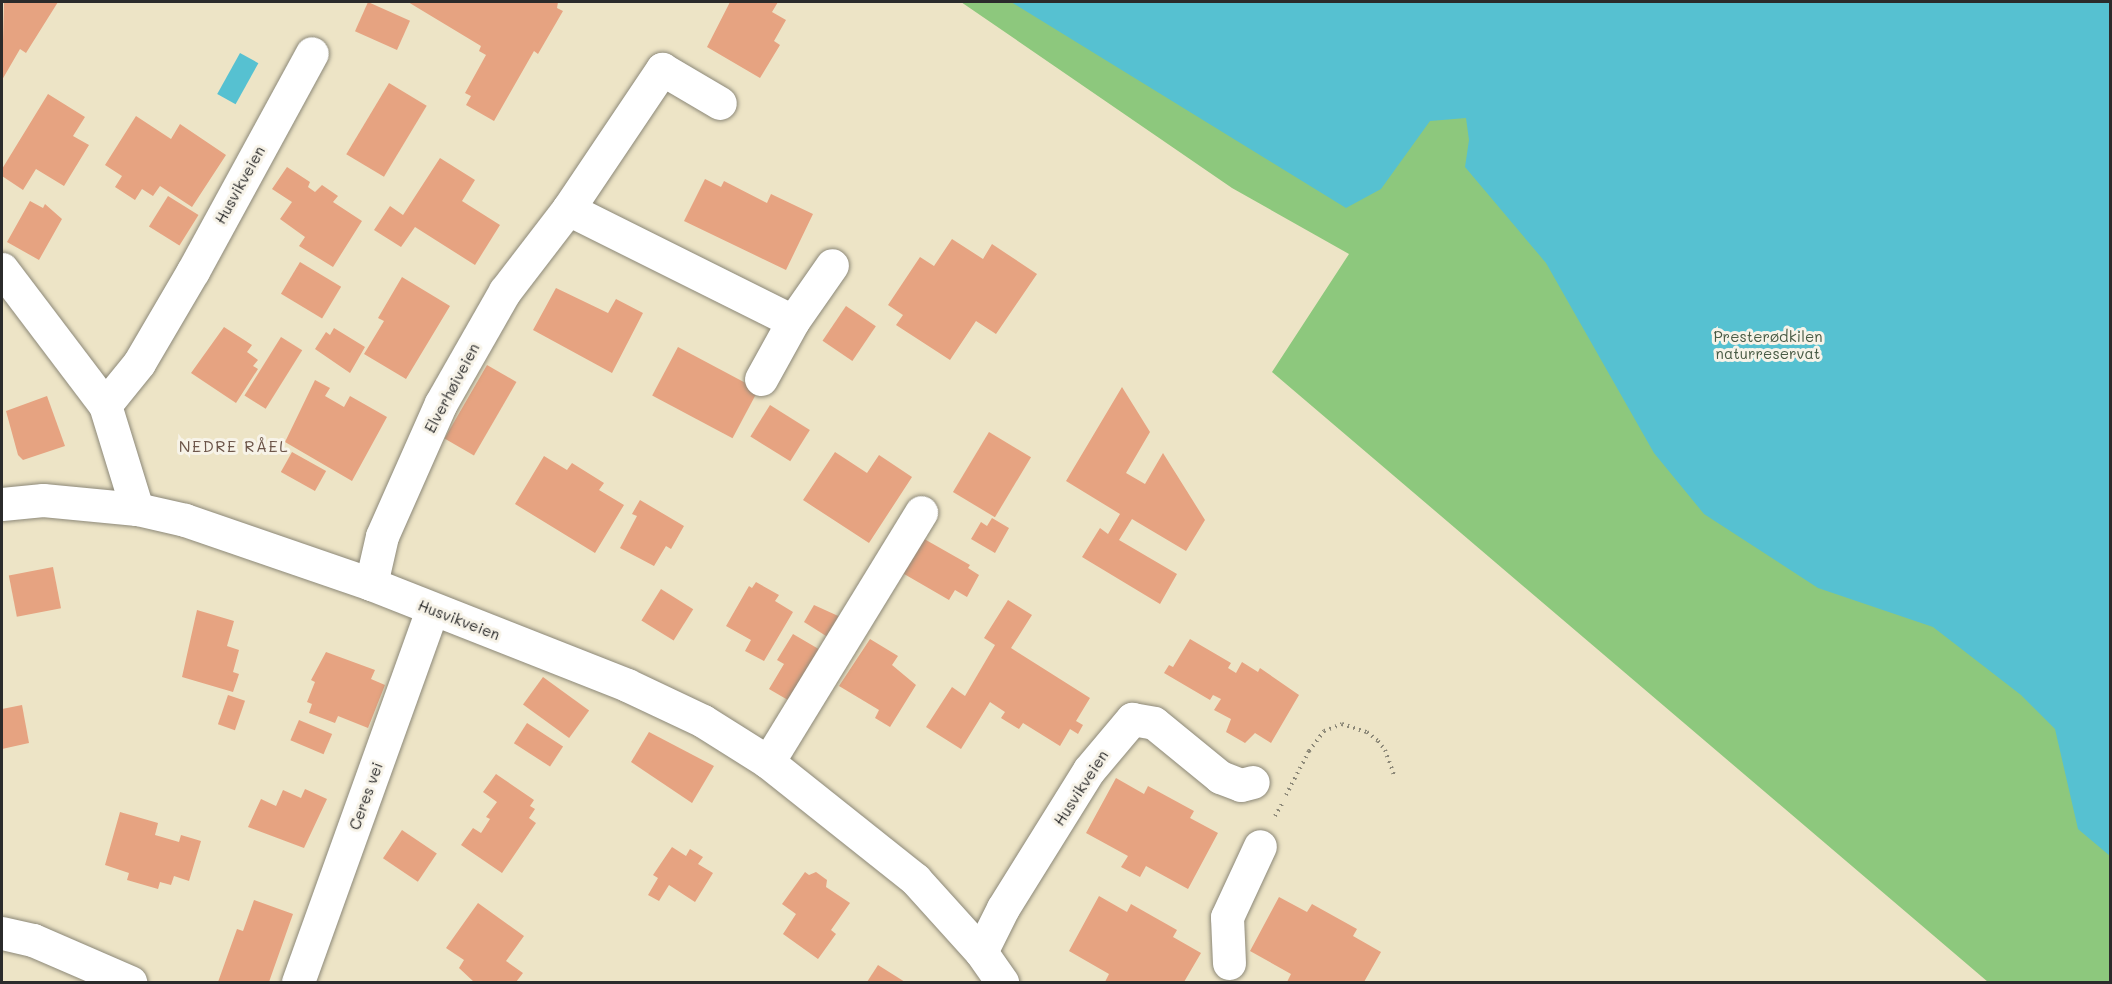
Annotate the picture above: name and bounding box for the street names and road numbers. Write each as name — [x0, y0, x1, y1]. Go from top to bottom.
street label: Husvikveien — [211, 143, 269, 227]
street label: Elverhøiveien — [421, 340, 483, 436]
street label: Husvikveien — [416, 596, 502, 644]
street label: Husvikveien — [1050, 747, 1112, 829]
street label: Ceres vei — [345, 760, 387, 832]

